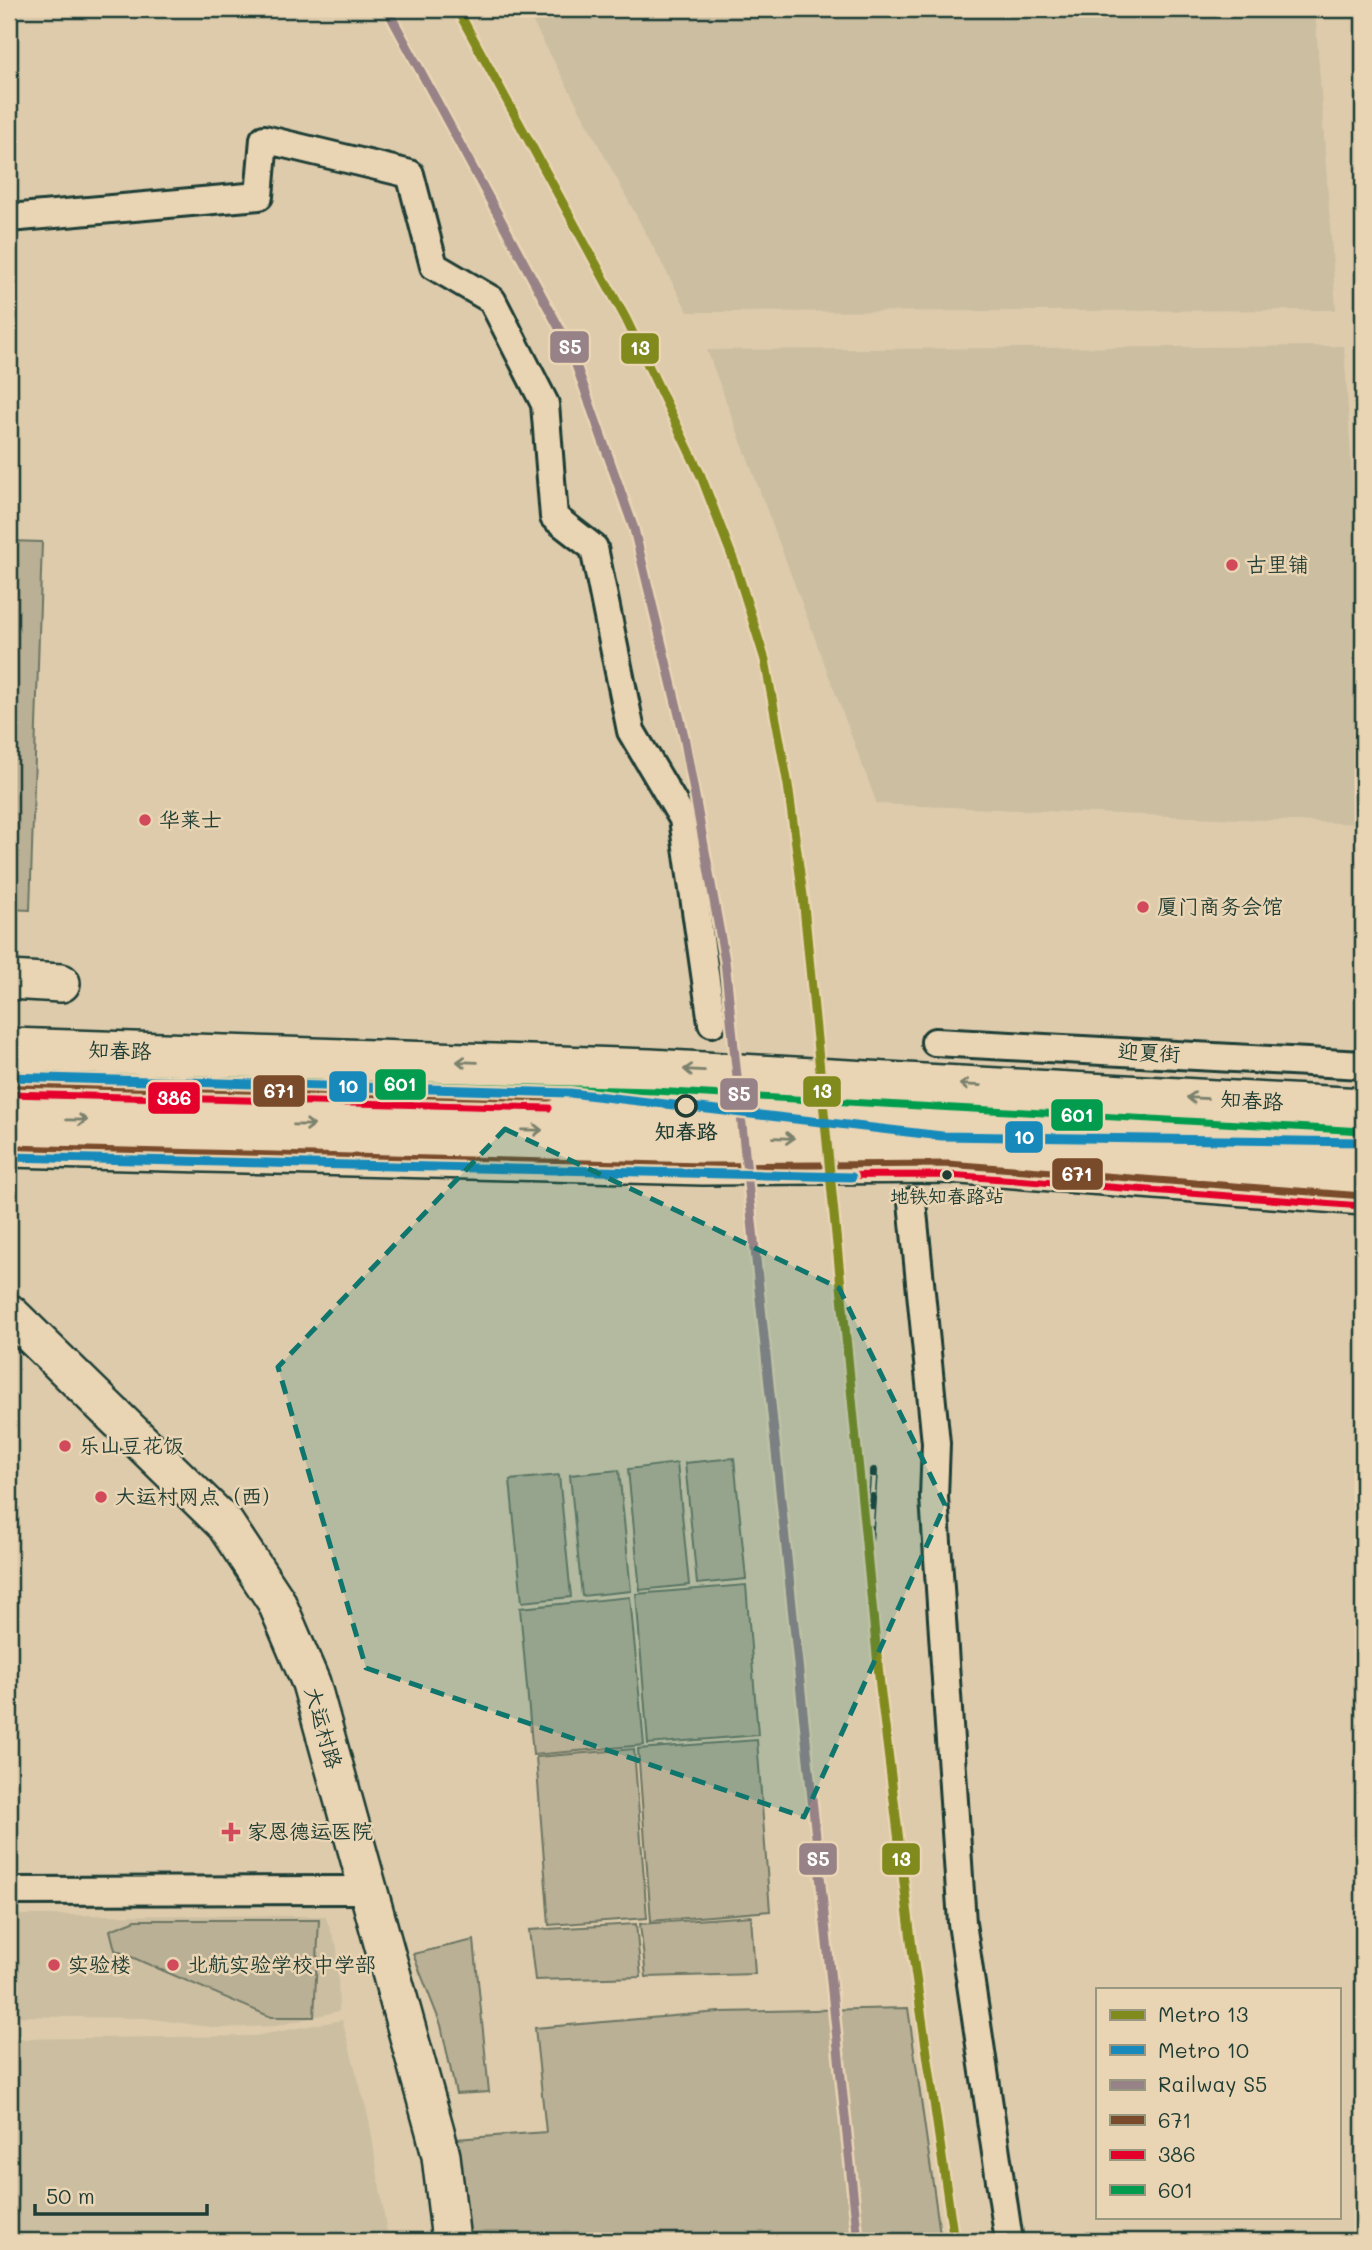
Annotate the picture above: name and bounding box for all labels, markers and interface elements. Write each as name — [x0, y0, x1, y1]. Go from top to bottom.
line badge: S5 — [549, 330, 590, 364]
line badge: 13 — [620, 332, 660, 365]
text: S5 — [559, 334, 582, 359]
text: 13 — [630, 335, 650, 360]
place label: 古里铺 — [1246, 550, 1309, 577]
marker: 古里铺 — [1224, 557, 1240, 573]
place label: 华莱士 — [159, 805, 222, 832]
marker: 华莱士 — [137, 812, 153, 828]
place label: 厦门商务会馆 — [1157, 892, 1283, 919]
marker: 厦门商务会馆 — [1135, 899, 1151, 915]
street label: 知春路 — [88, 1035, 152, 1064]
street label: 迎夏街 — [1117, 1036, 1181, 1067]
one-way arrow — [455, 1055, 478, 1068]
one-way arrow — [683, 1064, 706, 1077]
line badge: 601 — [374, 1068, 427, 1101]
line badge: 10 — [328, 1070, 368, 1103]
text: 601 — [384, 1071, 416, 1096]
text: 10 — [338, 1073, 358, 1098]
line badge: 671 — [252, 1074, 306, 1108]
line badge: 13 — [802, 1075, 842, 1108]
line badge: S5 — [719, 1077, 759, 1111]
text: 671 — [264, 1078, 294, 1103]
text: 13 — [812, 1078, 832, 1103]
one-way arrow — [959, 1079, 982, 1092]
line badge: 386 — [147, 1081, 201, 1115]
text: S5 — [728, 1081, 751, 1106]
street label: 知春路 — [1220, 1084, 1284, 1115]
text: 386 — [157, 1085, 191, 1110]
one-way arrow — [1186, 1091, 1209, 1104]
marker: 知春路 — [675, 1095, 697, 1117]
line badge: 601 — [1050, 1098, 1104, 1132]
text: 601 — [1061, 1102, 1093, 1127]
one-way arrow — [65, 1114, 88, 1127]
place label: 知春路 — [655, 1117, 718, 1144]
one-way arrow — [293, 1119, 316, 1132]
line badge: 10 — [1004, 1120, 1044, 1154]
one-way arrow — [520, 1124, 543, 1137]
text: 10 — [1014, 1124, 1034, 1149]
one-way arrow — [772, 1131, 795, 1144]
line badge: 671 — [1051, 1157, 1104, 1191]
text: 671 — [1062, 1161, 1092, 1186]
marker: 地铁知春路站 — [940, 1168, 954, 1182]
place label: 地铁知春路站 — [890, 1183, 1004, 1208]
place label: 乐山豆花饭 — [79, 1431, 184, 1458]
marker: 乐山豆花饭 — [57, 1438, 73, 1454]
place label: 大运村网点（西） — [115, 1482, 283, 1509]
marker: 大运村网点（西） — [93, 1489, 109, 1505]
street label: 大运村路 — [300, 1683, 349, 1772]
place label: 家恩德运医院 — [247, 1817, 373, 1844]
marker: 家恩德运医院 — [221, 1822, 241, 1842]
line badge: S5 — [798, 1842, 838, 1876]
line badge: 13 — [881, 1842, 921, 1876]
text: S5 — [807, 1846, 830, 1871]
text: 13 — [891, 1846, 911, 1871]
place label: 实验楼 — [68, 1950, 131, 1977]
place label: 北航实验学校中学部 — [187, 1950, 376, 1977]
marker: 实验楼 — [46, 1957, 62, 1973]
marker: 北航实验学校中学部 — [165, 1957, 181, 1973]
legend — [1096, 1988, 1340, 2218]
text: Metro 13 — [1158, 2000, 1248, 2027]
text: Metro 10 — [1158, 2036, 1249, 2063]
text: Railway S5 — [1158, 2070, 1267, 2097]
text: 671 — [1158, 2106, 1192, 2133]
text: 386 — [1158, 2140, 1196, 2167]
scale bar — [35, 2173, 206, 2217]
text: 601 — [1158, 2176, 1193, 2203]
text: 50 m — [46, 2182, 95, 2209]

